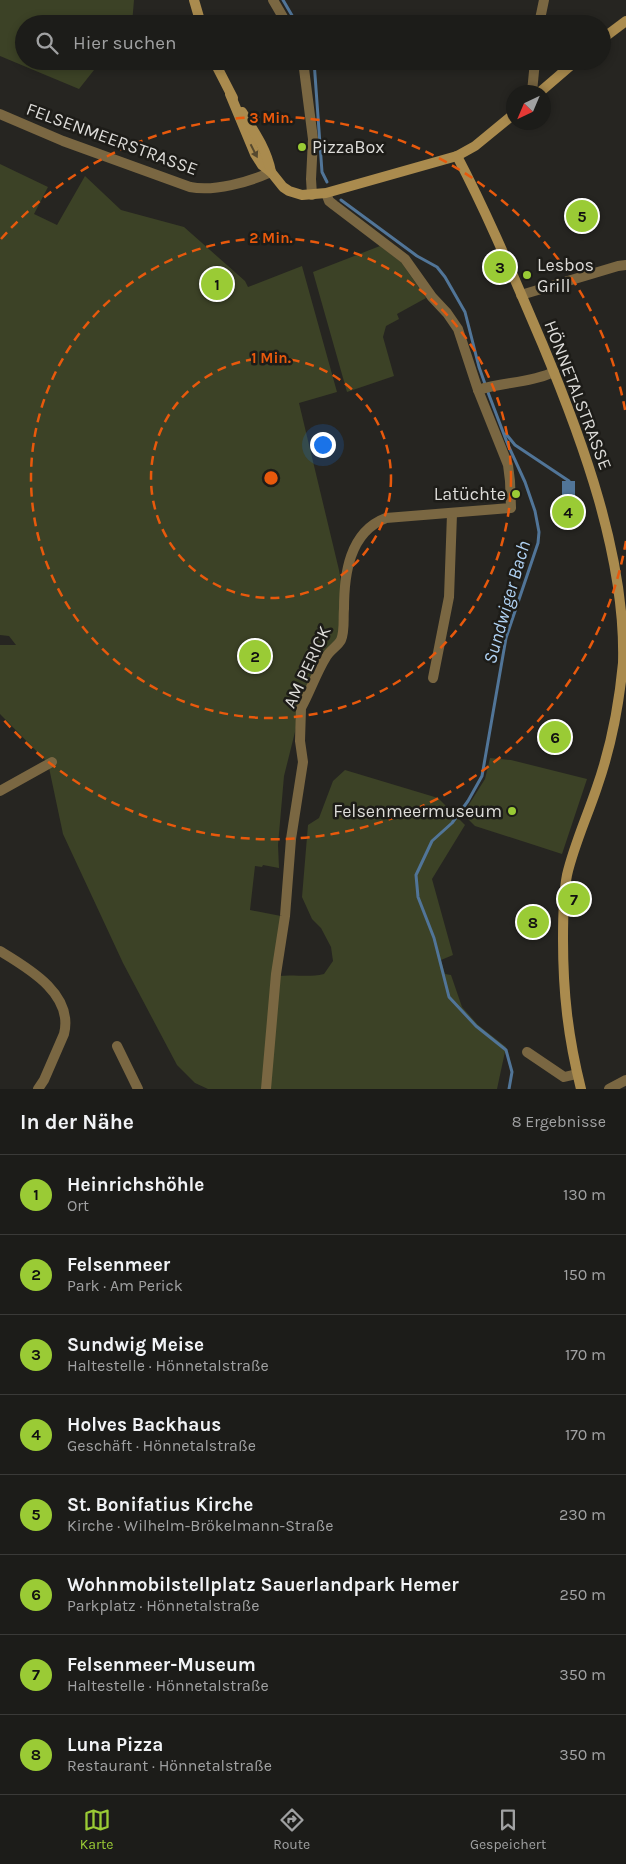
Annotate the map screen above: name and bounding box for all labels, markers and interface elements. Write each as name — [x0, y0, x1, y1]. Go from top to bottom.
search box — [15, 15, 611, 70]
icon: search — [33, 29, 61, 57]
text: Hier suchen — [73, 32, 176, 54]
north arrow — [506, 85, 551, 130]
street label: FELSENMEERSTRASSE — [23, 98, 201, 180]
text: 3 Min. — [249, 109, 293, 127]
place label: PizzaBox — [312, 136, 385, 158]
marker: PizzaBox — [296, 141, 308, 153]
one-way arrow — [250, 144, 258, 159]
pin: 5 — [566, 197, 598, 235]
text: 2 Min. — [249, 229, 293, 247]
pin: 3 — [484, 248, 516, 286]
place label: Lesbos Grill — [537, 254, 594, 297]
pin: 1 — [201, 265, 233, 303]
marker: Lesbos Grill — [521, 269, 533, 281]
street label: HÖNNETALSTRASSE — [539, 317, 617, 473]
text: 1 Min. — [251, 349, 291, 367]
your location — [310, 432, 336, 458]
centre of rings — [262, 469, 280, 487]
place label: Latüchte — [434, 483, 506, 505]
marker: Latüchte — [510, 488, 522, 500]
pin: 4 — [552, 493, 584, 531]
water label: Sundwiger Bach — [479, 538, 535, 666]
street label: AM PERICK — [278, 622, 336, 712]
pin: 2 — [239, 637, 271, 675]
pin: 6 — [539, 718, 571, 756]
place label: Felsenmeermuseum — [333, 800, 502, 822]
marker: Felsenmeermuseum — [506, 805, 518, 817]
pin: 7 — [558, 880, 590, 918]
pin: 8 — [517, 903, 549, 941]
text: In der Nähe — [20, 1110, 134, 1134]
text: 8 Ergebnisse — [512, 1112, 606, 1131]
text: Heinrichshöhle — [67, 1174, 204, 1196]
text: 1 — [33, 1185, 39, 1204]
text: 130 m — [563, 1185, 606, 1204]
text: Ort — [67, 1196, 89, 1215]
text: Felsenmeer — [67, 1254, 170, 1276]
text: 2 — [31, 1265, 41, 1284]
text: 150 m — [563, 1265, 606, 1284]
text: Park · Am Perick — [67, 1276, 183, 1295]
text: Sundwig Meise — [67, 1334, 204, 1356]
text: 3 — [31, 1345, 41, 1364]
text: 170 m — [565, 1345, 606, 1364]
text: Haltestelle · Hönnetalstraße — [67, 1356, 269, 1375]
text: Holves Backhaus — [67, 1414, 221, 1436]
text: 4 — [31, 1425, 41, 1444]
text: 170 m — [565, 1425, 606, 1444]
text: Geschäft · Hönnetalstraße — [67, 1436, 256, 1455]
text: St. Bonifatius Kirche — [67, 1494, 253, 1516]
text: 5 — [31, 1505, 41, 1524]
text: 230 m — [559, 1505, 606, 1524]
text: Kirche · Wilhelm-Brökelmann-Straße — [67, 1516, 333, 1535]
text: Wohnmobilstellplatz Sauerlandpark Hemer — [67, 1574, 459, 1596]
text: 6 — [31, 1585, 41, 1604]
text: 250 m — [559, 1585, 606, 1604]
text: Parkplatz · Hönnetalstraße — [67, 1596, 260, 1615]
text: Felsenmeer-Museum — [67, 1654, 256, 1676]
text: 7 — [32, 1665, 40, 1684]
text: 350 m — [559, 1665, 606, 1684]
text: Haltestelle · Hönnetalstraße — [67, 1676, 269, 1695]
text: Luna Pizza — [67, 1734, 163, 1756]
text: 8 — [31, 1745, 41, 1764]
text: 350 m — [559, 1745, 606, 1764]
text: Restaurant · Hönnetalstraße — [67, 1756, 272, 1775]
tab: Karte — [80, 1806, 114, 1853]
tab: Route — [273, 1806, 310, 1853]
tab: Gespeichert — [470, 1806, 546, 1853]

